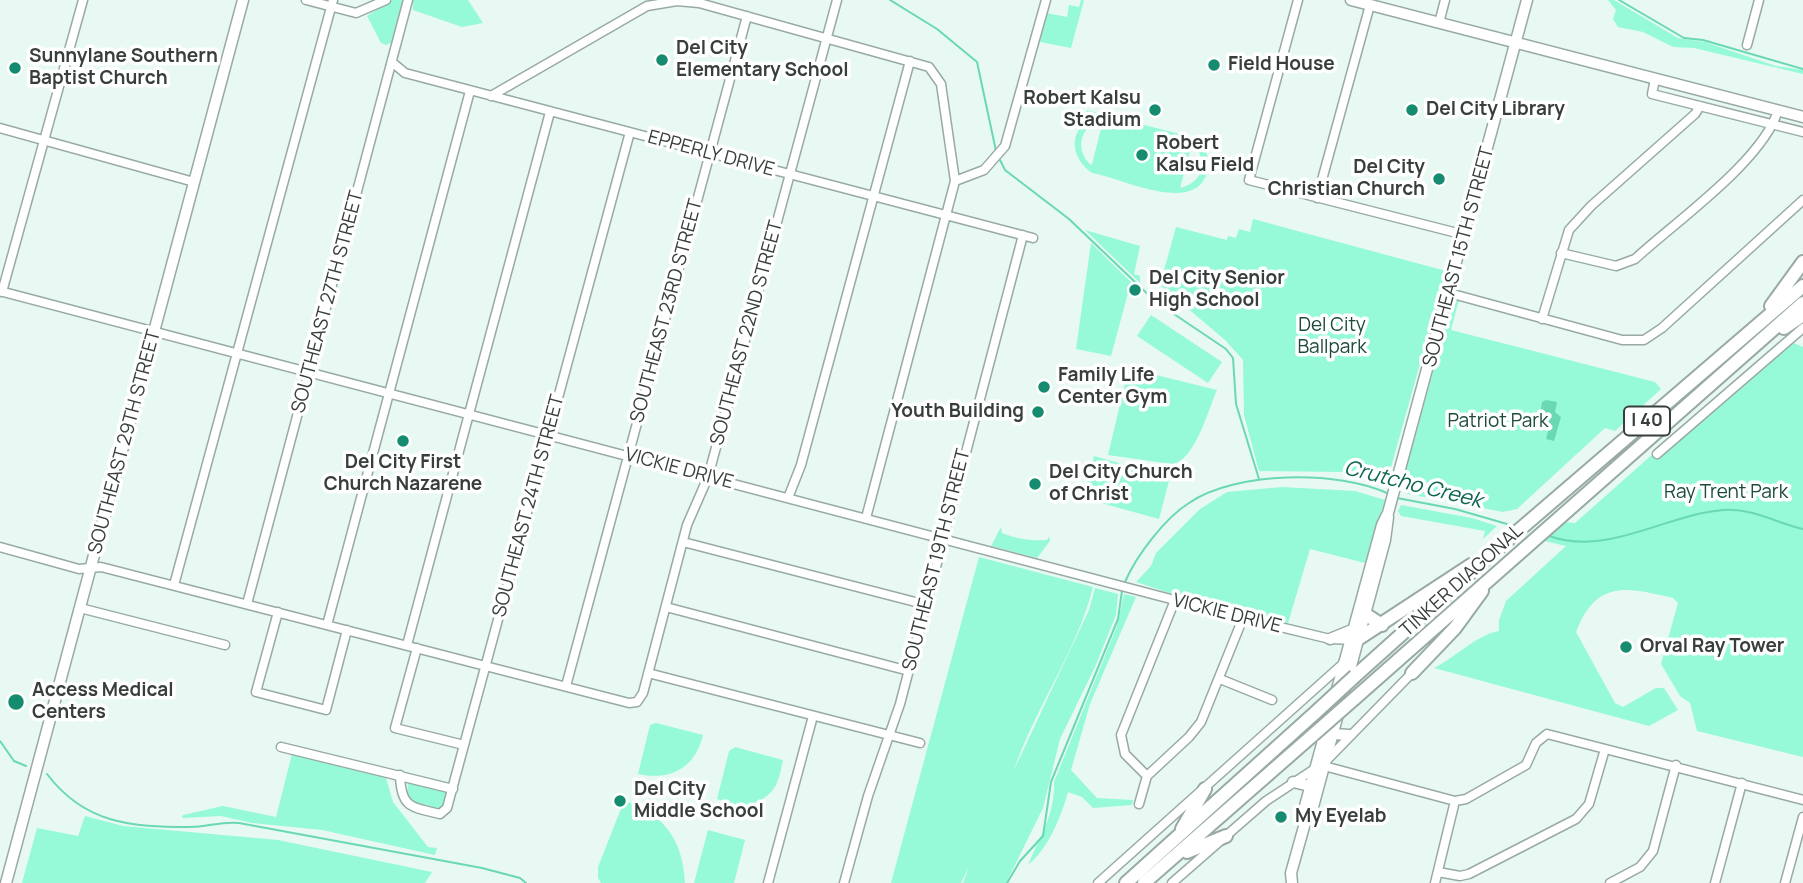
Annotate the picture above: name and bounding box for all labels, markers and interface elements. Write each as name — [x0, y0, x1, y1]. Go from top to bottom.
place label: Del City Elementary School — [676, 38, 849, 82]
place label: Sunnylane Southern Baptist Church — [29, 46, 218, 90]
marker: Del City Elementary School — [654, 52, 670, 68]
place label: Field House — [1228, 54, 1335, 76]
marker: Field House — [1206, 57, 1222, 73]
marker: Sunnylane Southern Baptist Church — [7, 60, 23, 76]
place label: Robert Kalsu Stadium — [1023, 88, 1141, 132]
place label: Del City Library — [1426, 99, 1565, 121]
marker: Robert Kalsu Stadium — [1147, 102, 1163, 118]
marker: Del City Library — [1404, 102, 1420, 118]
street label: EPPERLY DRIVE — [645, 126, 777, 182]
place label: Robert Kalsu Field — [1156, 133, 1254, 177]
street label: SOUTHEAST 15TH STREET — [1419, 144, 1499, 370]
marker: Robert Kalsu Field — [1134, 147, 1150, 163]
place label: Del City Christian Church — [1268, 157, 1425, 201]
marker: Del City Christian Church — [1431, 171, 1447, 187]
street label: SOUTHEAST 27TH STREET — [287, 188, 369, 416]
street label: SOUTHEAST 23RD STREET — [626, 197, 708, 425]
street label: SOUTHEAST 22ND STREET — [706, 218, 788, 448]
place label: Del City Senior High School — [1149, 268, 1285, 312]
marker: Del City Senior High School — [1127, 282, 1143, 298]
park label: Del City Ballpark — [1297, 315, 1367, 359]
street label: SOUTHEAST 29TH STREET — [84, 327, 166, 557]
place label: Family Life Center Gym — [1058, 365, 1167, 409]
marker: Family Life Center Gym — [1036, 379, 1052, 395]
street label: SOUTHEAST 24TH STREET — [488, 392, 570, 620]
place label: Youth Building — [891, 401, 1024, 423]
marker: Youth Building — [1030, 404, 1046, 420]
road number: I 40 — [1624, 407, 1670, 436]
park label: Patriot Park — [1448, 411, 1548, 433]
marker: Del City First Church Nazarene — [395, 433, 411, 449]
street label: VICKIE DRIVE — [622, 444, 736, 494]
street label: SOUTHEAST 19TH STREET — [898, 447, 976, 673]
place label: Del City First Church Nazarene — [324, 452, 482, 496]
water label: Crutcho Creek — [1341, 456, 1485, 514]
place label: Del City Church of Christ — [1049, 462, 1193, 506]
marker: Del City Church of Christ — [1027, 476, 1043, 492]
park label: Ray Trent Park — [1664, 482, 1788, 504]
street label: TINKER DIAGONAL — [1396, 520, 1528, 642]
street label: VICKIE DRIVE — [1170, 589, 1284, 639]
place label: Orval Ray Tower — [1640, 636, 1784, 658]
marker: Orval Ray Tower — [1618, 639, 1634, 655]
place label: Access Medical Centers — [32, 680, 174, 724]
marker: Access Medical Centers — [6, 692, 26, 712]
place label: Del City Middle School — [634, 779, 764, 823]
marker: Del City Middle School — [612, 793, 628, 809]
place label: My Eyelab — [1295, 806, 1386, 828]
marker: My Eyelab — [1273, 809, 1289, 825]

